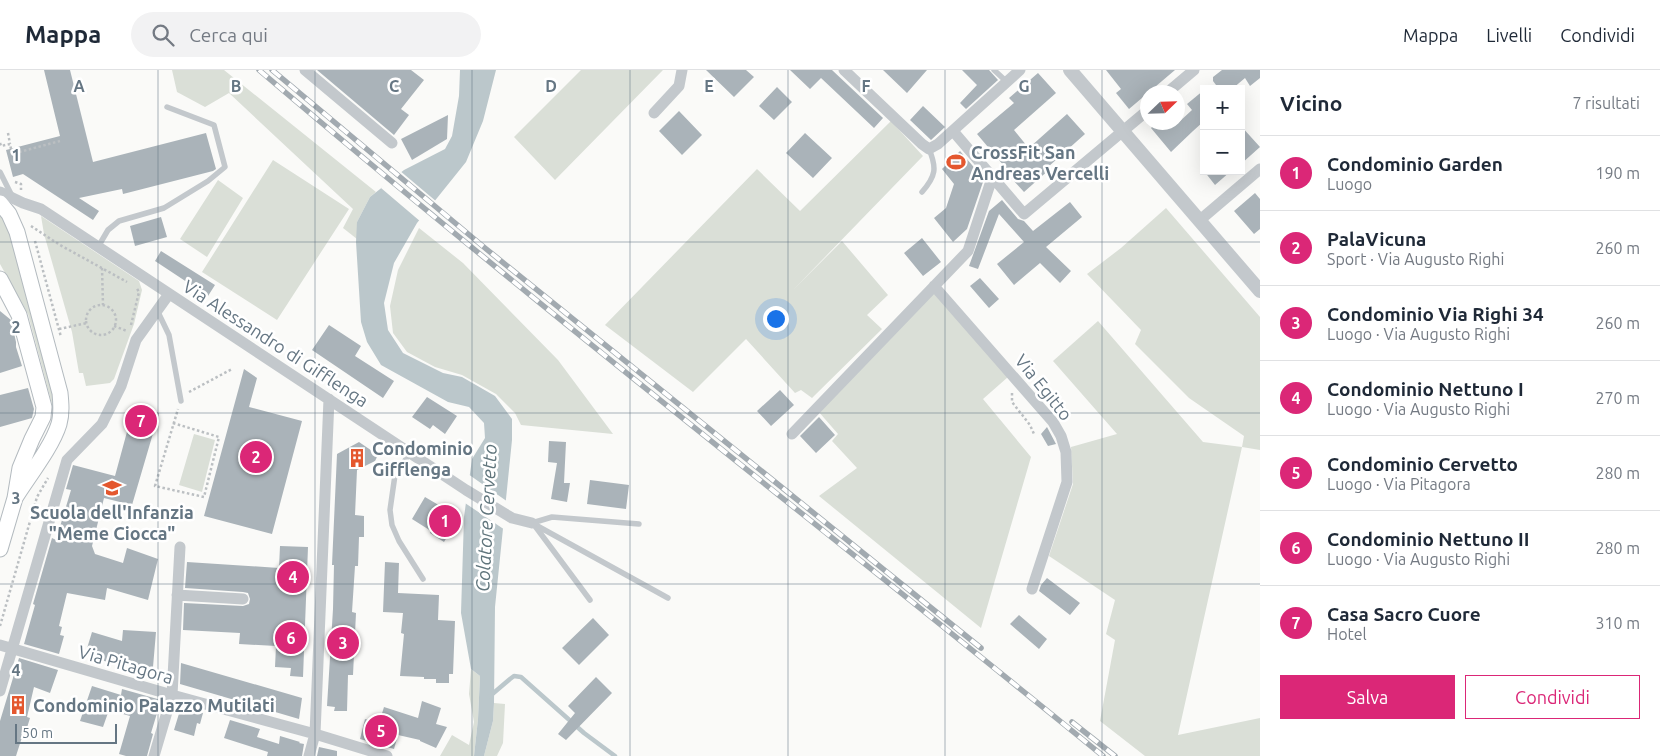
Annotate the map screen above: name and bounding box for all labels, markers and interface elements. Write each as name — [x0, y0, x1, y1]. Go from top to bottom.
search box — [131, 12, 481, 57]
text: Mappa — [25, 21, 101, 48]
icon: search — [149, 21, 177, 49]
text: Cerca qui — [189, 24, 268, 46]
text: Mappa — [1403, 25, 1458, 45]
text: Livelli — [1486, 25, 1532, 45]
text: Condividi — [1560, 25, 1635, 45]
text: A — [73, 77, 85, 95]
text: B — [231, 77, 241, 95]
text: C — [389, 77, 399, 95]
text: D — [545, 77, 557, 95]
text: E — [704, 77, 714, 95]
text: F — [862, 77, 871, 95]
text: G — [1018, 77, 1030, 95]
north arrow — [1140, 85, 1185, 130]
map controls — [1200, 85, 1245, 175]
button: + — [1200, 85, 1245, 130]
text: Vicino — [1280, 91, 1342, 115]
text: 7 risultati — [1572, 94, 1640, 112]
button: − — [1200, 130, 1245, 175]
place label: CrossFit San Andreas Vercelli — [971, 142, 1109, 183]
text: 1 — [11, 146, 21, 164]
sports icon: CrossFit San Andreas Vercelli — [945, 151, 967, 173]
text: Condominio Garden — [1327, 153, 1503, 175]
text: 1 — [1291, 164, 1301, 182]
text: 190 m — [1595, 164, 1640, 182]
text: Luogo — [1327, 175, 1372, 193]
text: PalaVicuna — [1327, 228, 1426, 250]
text: 2 — [1291, 239, 1301, 257]
text: 260 m — [1595, 239, 1640, 257]
text: Sport · Via Augusto Righi — [1327, 250, 1504, 268]
street label: Via Alessandro di Gifflenga — [180, 276, 372, 410]
text: Condominio Via Righi 34 — [1327, 303, 1544, 325]
your location — [763, 306, 789, 332]
text: 3 — [1291, 314, 1301, 332]
text: 260 m — [1595, 314, 1640, 332]
text: 2 — [11, 318, 21, 336]
text: Luogo · Via Augusto Righi — [1327, 325, 1510, 343]
street label: Via Egitto — [1011, 350, 1077, 424]
text: Condominio Nettuno I — [1327, 378, 1524, 400]
text: 4 — [1291, 389, 1301, 407]
text: 270 m — [1595, 389, 1640, 407]
text: Luogo · Via Augusto Righi — [1327, 400, 1510, 418]
pin: 7 — [125, 402, 157, 440]
pin: 2 — [240, 438, 272, 476]
place label: Condominio Gifflenga — [372, 438, 473, 479]
water label: Colatore Cervetto — [471, 444, 501, 592]
building icon: Condominio Gifflenga — [346, 447, 368, 469]
text: Condominio Cervetto — [1327, 453, 1518, 475]
text: 5 — [1291, 464, 1301, 482]
text: 280 m — [1595, 464, 1640, 482]
text: Luogo · Via Pitagora — [1327, 475, 1471, 493]
school or university icon: Scuola dell'Infanzia "Meme Ciocca" — [101, 477, 123, 499]
text: 3 — [11, 489, 21, 507]
place label: Scuola dell'Infanzia "Meme Ciocca" — [30, 502, 194, 543]
pin: 1 — [429, 502, 461, 540]
text: Condominio Nettuno II — [1327, 528, 1529, 550]
text: 6 — [1291, 539, 1301, 557]
text: 280 m — [1595, 539, 1640, 557]
text: Luogo · Via Augusto Righi — [1327, 550, 1510, 568]
pin: 4 — [277, 558, 309, 596]
text: Casa Sacro Cuore — [1327, 603, 1481, 625]
text: 7 — [1291, 614, 1301, 632]
text: 310 m — [1595, 614, 1640, 632]
pin: 6 — [275, 619, 307, 657]
pin: 3 — [327, 624, 359, 662]
text: Hotel — [1327, 625, 1367, 643]
street label: Via Pitagora — [76, 641, 176, 687]
text: 4 — [11, 661, 21, 679]
button: Salva — [1280, 675, 1455, 719]
button: Condividi — [1465, 675, 1640, 719]
building icon: Condominio Palazzo Mutilati — [7, 694, 29, 716]
place label: Condominio Palazzo Mutilati — [33, 695, 275, 715]
pin: 5 — [365, 712, 397, 750]
scale bar — [15, 721, 118, 744]
text: 50 m — [22, 725, 53, 741]

